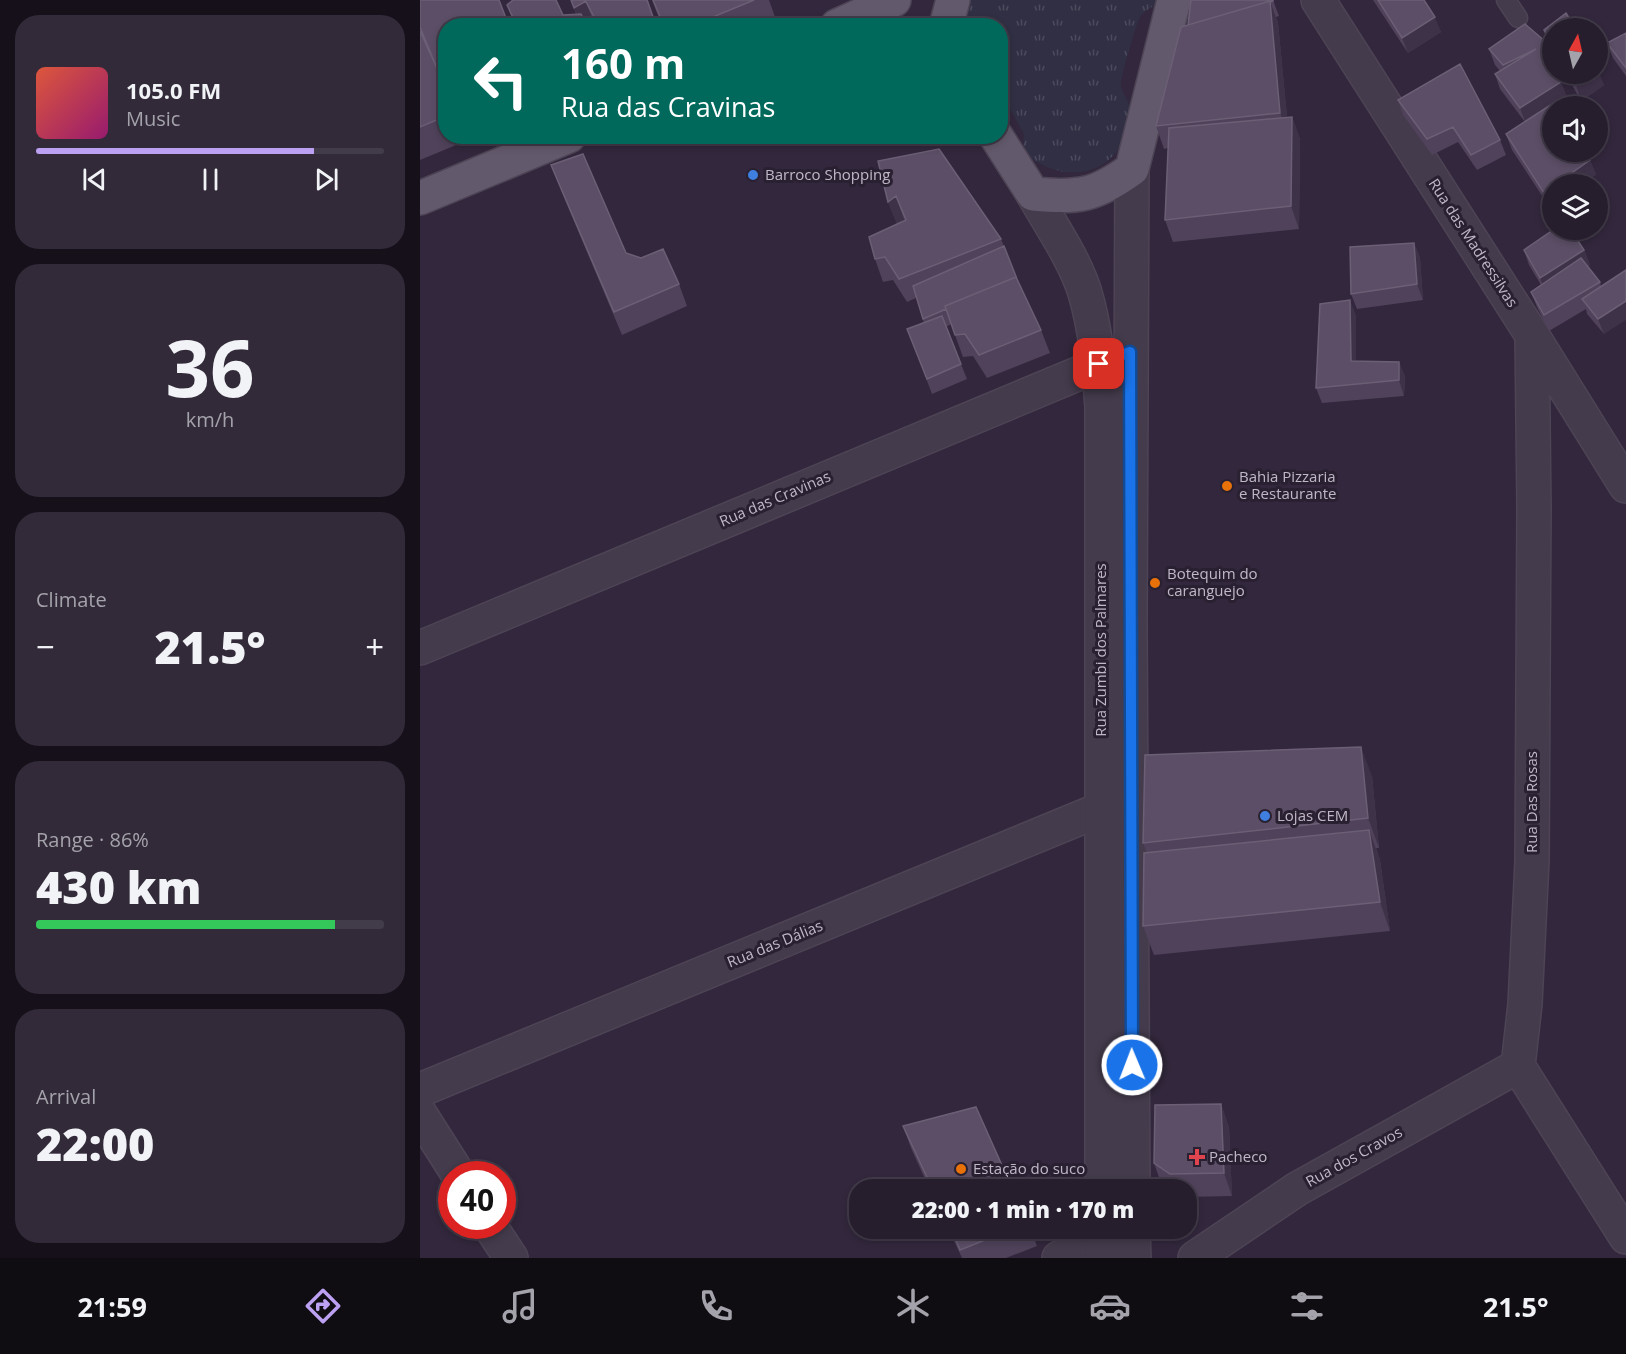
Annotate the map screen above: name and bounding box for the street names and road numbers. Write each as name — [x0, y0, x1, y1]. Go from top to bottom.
street label: Rua das Madressilvas — [1425, 174, 1523, 311]
street label: Rua das Cravinas — [716, 466, 833, 531]
street label: Rua Zumbi dos Palmares — [1090, 563, 1110, 737]
street label: Rua Das Rosas — [1521, 751, 1541, 853]
street label: Rua das Dálias — [724, 915, 825, 971]
street label: Rua dos Cravos — [1302, 1121, 1405, 1191]

